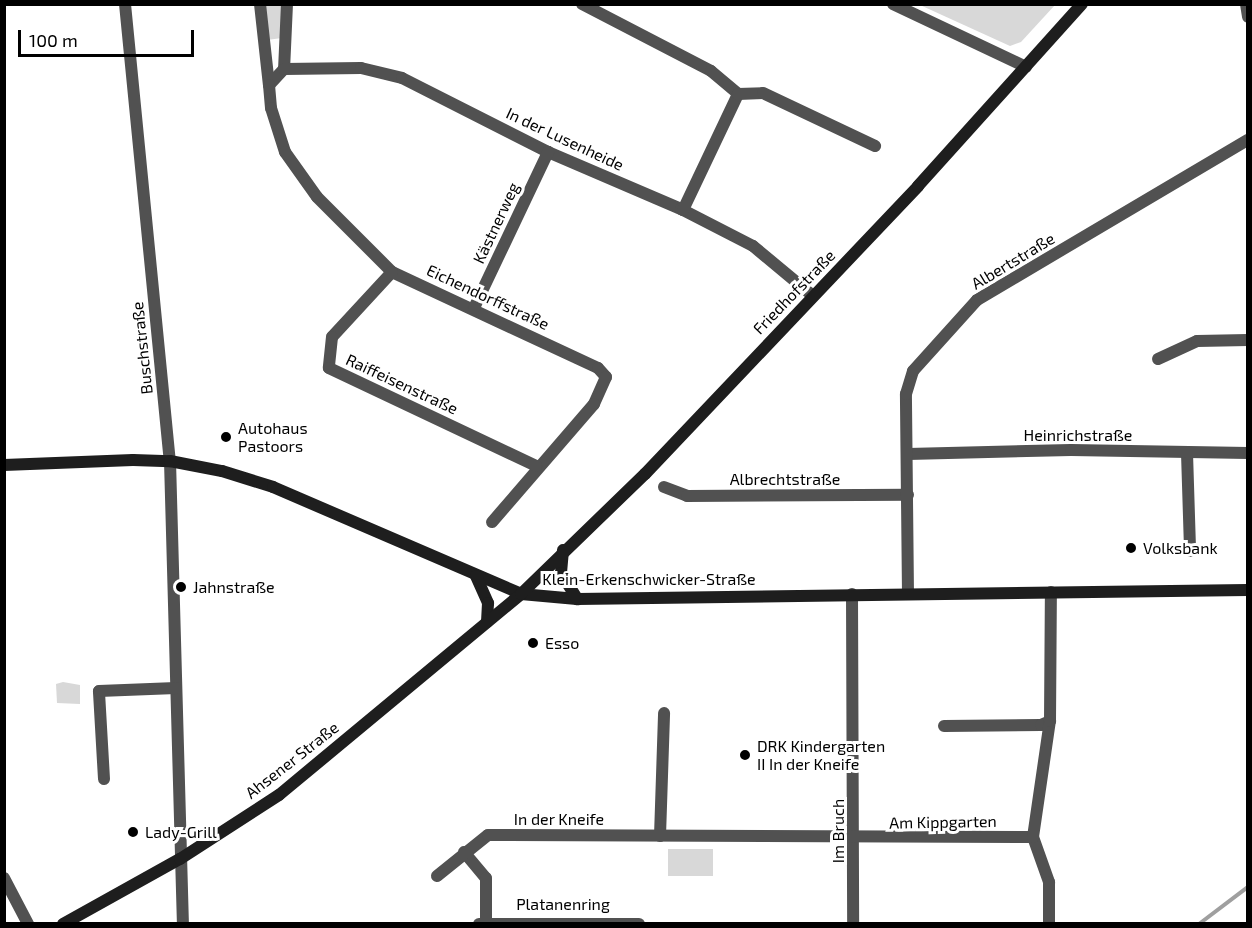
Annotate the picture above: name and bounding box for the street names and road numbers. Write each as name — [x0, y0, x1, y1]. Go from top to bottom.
street label: In der Lusenheide — [503, 103, 627, 175]
street label: Kästnerweg — [469, 179, 523, 267]
street label: Albertstraße — [968, 229, 1058, 293]
street label: Friedhofstraße — [749, 246, 839, 338]
street label: Eichendorffstraße — [424, 260, 552, 334]
street label: Buschstraße — [128, 301, 156, 395]
street label: Raiffeisenstraße — [343, 350, 461, 418]
street label: Heinrichstraße — [1024, 425, 1132, 445]
street label: Albrechtstraße — [730, 469, 840, 489]
street label: Klein-Erkenschwicker-Straße — [542, 569, 756, 589]
street label: Ahsener Straße — [241, 718, 343, 802]
street label: Im Bruch — [828, 799, 848, 863]
street label: In der Kneife — [514, 809, 604, 829]
street label: Am Kippgarten — [889, 811, 997, 833]
street label: Platanenring — [516, 894, 610, 914]

